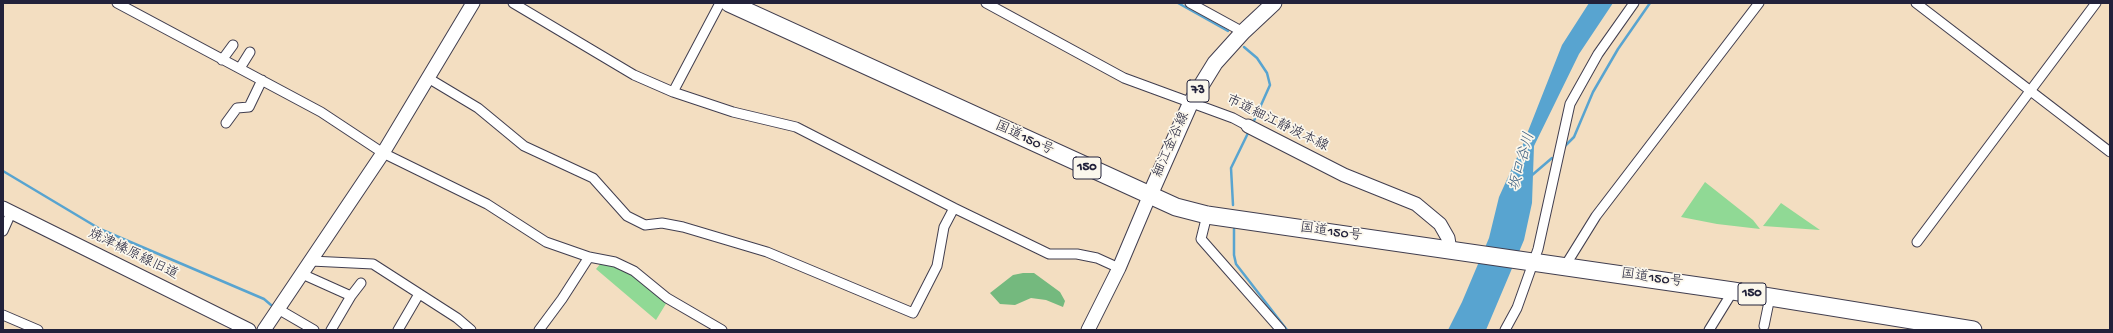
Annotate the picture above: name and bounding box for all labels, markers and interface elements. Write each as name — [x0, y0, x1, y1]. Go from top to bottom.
road number: 73 — [1187, 80, 1209, 102]
street label: 市道細江静波本線 — [1223, 92, 1331, 156]
street label: 細江金谷線 — [1150, 110, 1194, 180]
street label: 国道150号 — [992, 118, 1056, 160]
water label: 坂口谷川 — [1506, 131, 1540, 193]
road number: 150 — [1073, 157, 1101, 179]
street label: 国道150号 — [1299, 220, 1363, 246]
street label: 焼津榛原線旧道 — [85, 226, 181, 284]
street label: 国道150号 — [1620, 266, 1684, 292]
road number: 150 — [1738, 283, 1766, 305]

